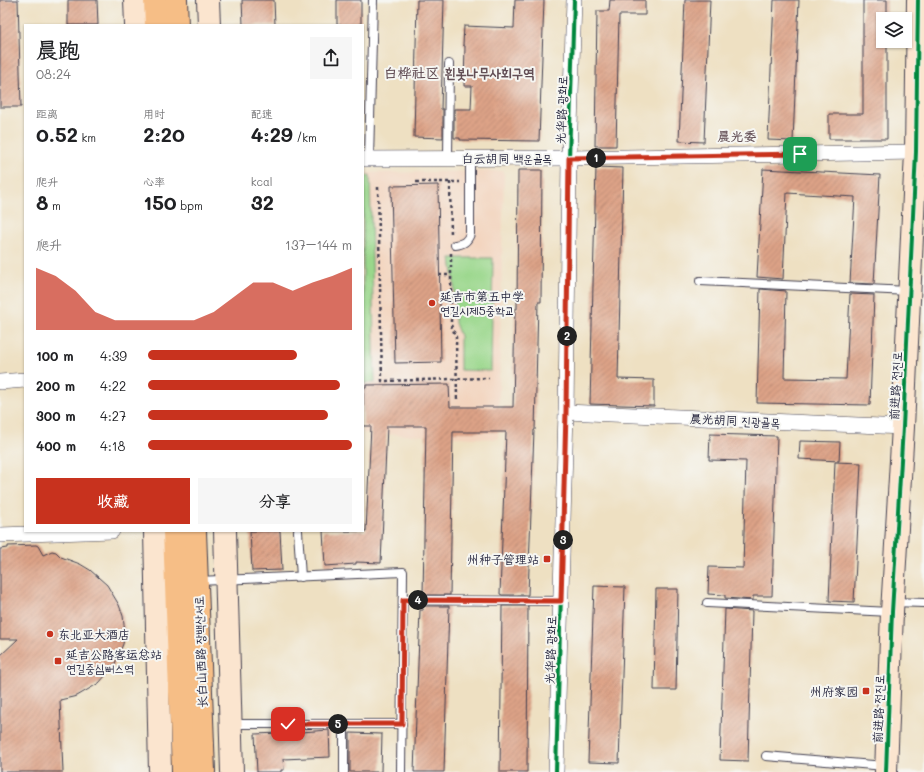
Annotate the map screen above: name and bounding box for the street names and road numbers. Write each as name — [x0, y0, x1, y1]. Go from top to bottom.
street label: 光华路 광화로 — [552, 75, 570, 145]
street label: 白云胡同 백운골목 — [462, 150, 552, 166]
street label: 前进路 전진로 — [885, 351, 905, 421]
street label: 晨光胡同 진광골목 — [689, 410, 781, 430]
street label: 长白山西路 장백산서로 — [190, 596, 210, 708]
street label: 光华路 광화로 — [541, 615, 559, 685]
street label: 前进路 전진로 — [869, 674, 887, 744]

